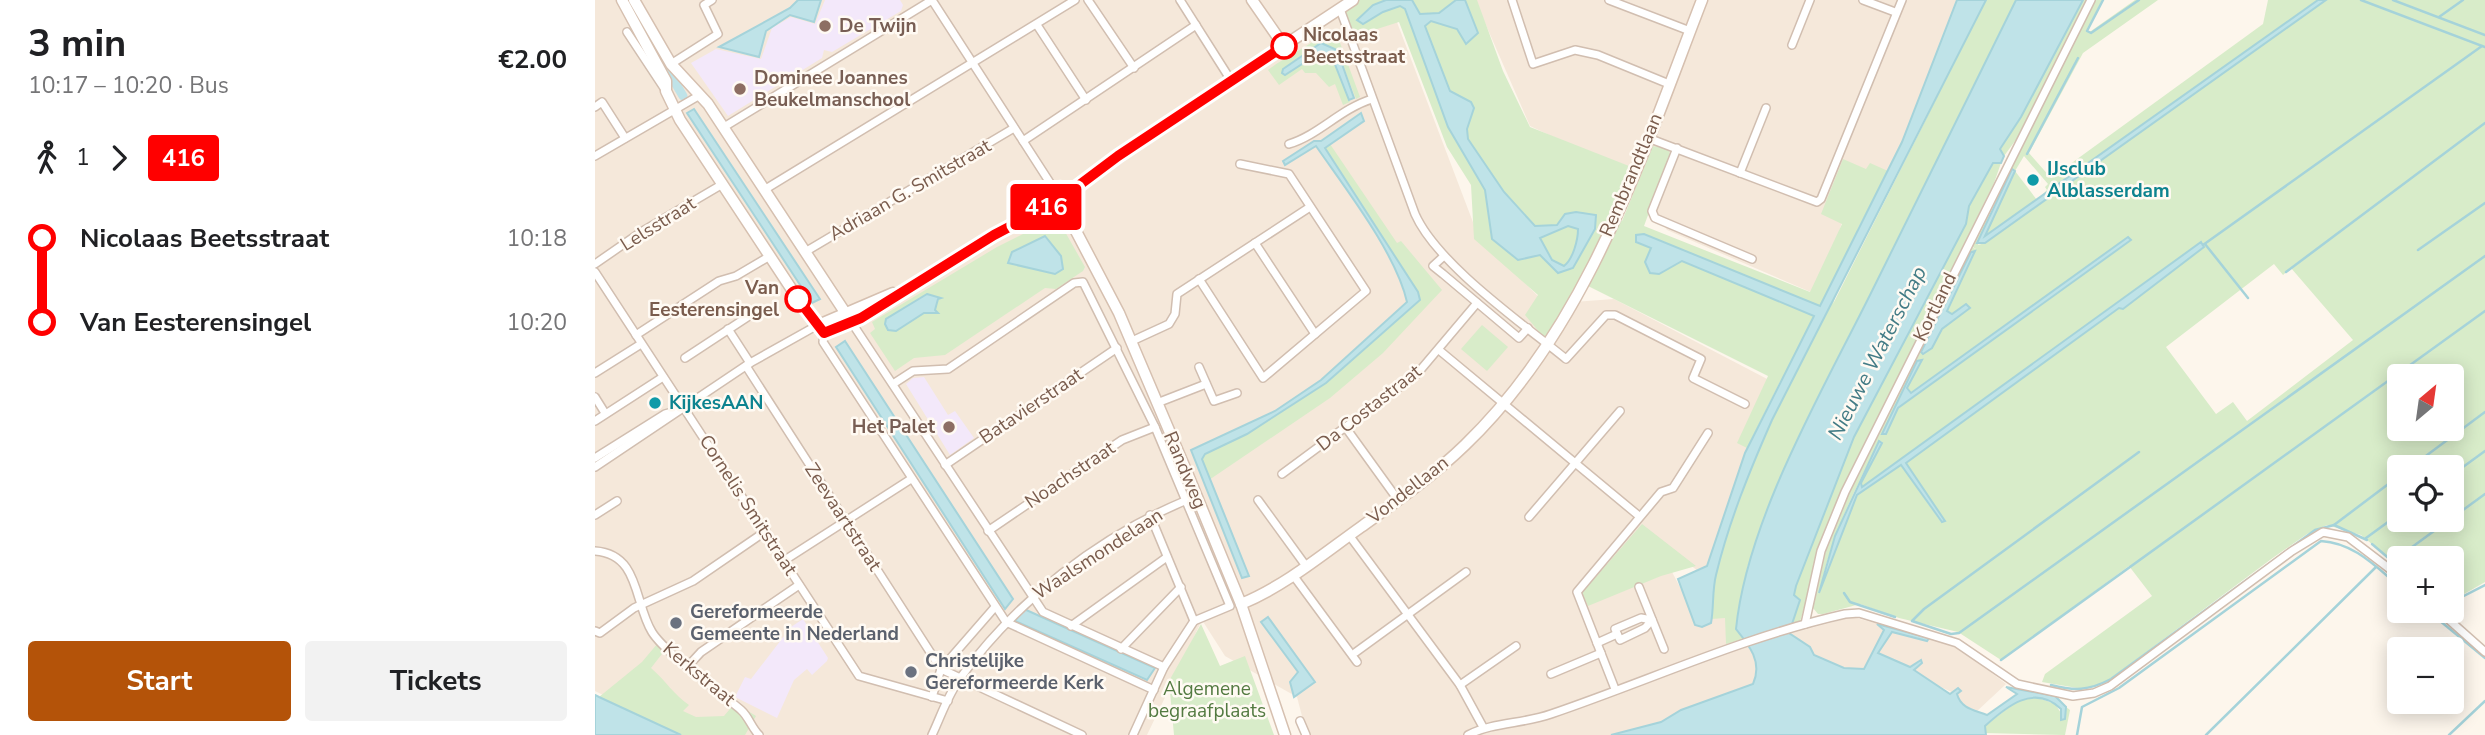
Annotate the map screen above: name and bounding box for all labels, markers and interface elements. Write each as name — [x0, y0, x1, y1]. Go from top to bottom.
place label: De Twijn — [839, 13, 917, 39]
text: 3 min — [28, 18, 126, 69]
marker: De Twijn — [817, 18, 833, 34]
place label: Nicolaas Beetsstraat — [1303, 22, 1406, 70]
marker: Nicolaas Beetsstraat — [1271, 33, 1297, 59]
text: €2.00 — [498, 42, 567, 77]
place label: Dominee Joannes Beukelmanschool — [754, 65, 910, 113]
text: 10:17 – 10:20 · Bus — [28, 70, 229, 101]
marker: Dominee Joannes Beukelmanschool — [732, 81, 748, 97]
street label: Rembrandtlaan — [1593, 109, 1669, 241]
street label: Adriaan G. Smitstraat — [824, 133, 996, 247]
icon: walk — [28, 139, 66, 177]
icon: forward — [100, 139, 138, 177]
text: 1 — [76, 142, 90, 173]
text: 416 — [162, 142, 205, 174]
place label: IJsclub Alblasserdam — [2047, 156, 2170, 204]
marker: IJsclub Alblasserdam — [2025, 172, 2041, 188]
line badge: 416 — [1006, 184, 1086, 230]
street label: Lelsstraat — [615, 190, 701, 257]
text: 416 — [1024, 191, 1068, 223]
text: Nicolaas Beetsstraat — [80, 221, 329, 256]
text: 10:18 — [507, 223, 567, 254]
water label: Nieuwe Waterschap — [1821, 261, 1933, 445]
street label: Kortland — [1907, 268, 1963, 346]
place label: Van Eesterensingel — [649, 275, 779, 323]
marker: Van Eesterensingel — [785, 286, 811, 312]
text: Van Eesterensingel — [80, 305, 311, 340]
text: 10:20 — [507, 307, 567, 338]
street label: Da Costastraat — [1311, 359, 1427, 457]
street label: Batavierstraat — [974, 362, 1088, 450]
north arrow — [2387, 364, 2464, 441]
map controls — [2387, 364, 2464, 714]
place label: KijkesAAN — [669, 390, 763, 416]
marker: KijkesAAN — [647, 395, 663, 411]
place label: Het Palet — [852, 414, 936, 440]
marker: Het Palet — [941, 419, 957, 435]
street label: Randweg — [1157, 427, 1213, 513]
street label: Cornelis Smitstraat — [693, 430, 803, 581]
street label: Noachstraat — [1020, 435, 1120, 515]
street label: Vondellaan — [1361, 450, 1454, 531]
button: locate — [2387, 455, 2464, 532]
street label: Zeevaartstraat — [798, 458, 888, 576]
street label: Waalsmondelaan — [1028, 502, 1168, 606]
button: + — [2387, 546, 2464, 623]
place label: Gereformeerde Gemeente in Nederland — [690, 599, 899, 647]
marker: Gereformeerde Gemeente in Nederland — [668, 615, 684, 631]
street label: Kerkstraat — [657, 636, 741, 712]
button: − — [2387, 637, 2464, 714]
button: Start — [28, 641, 291, 721]
button: Tickets — [305, 641, 567, 721]
place label: Christelijke Gereformeerde Kerk — [925, 648, 1104, 696]
marker: Christelijke Gereformeerde Kerk — [903, 664, 919, 680]
park label: Algemene begraafplaats — [1148, 676, 1266, 724]

